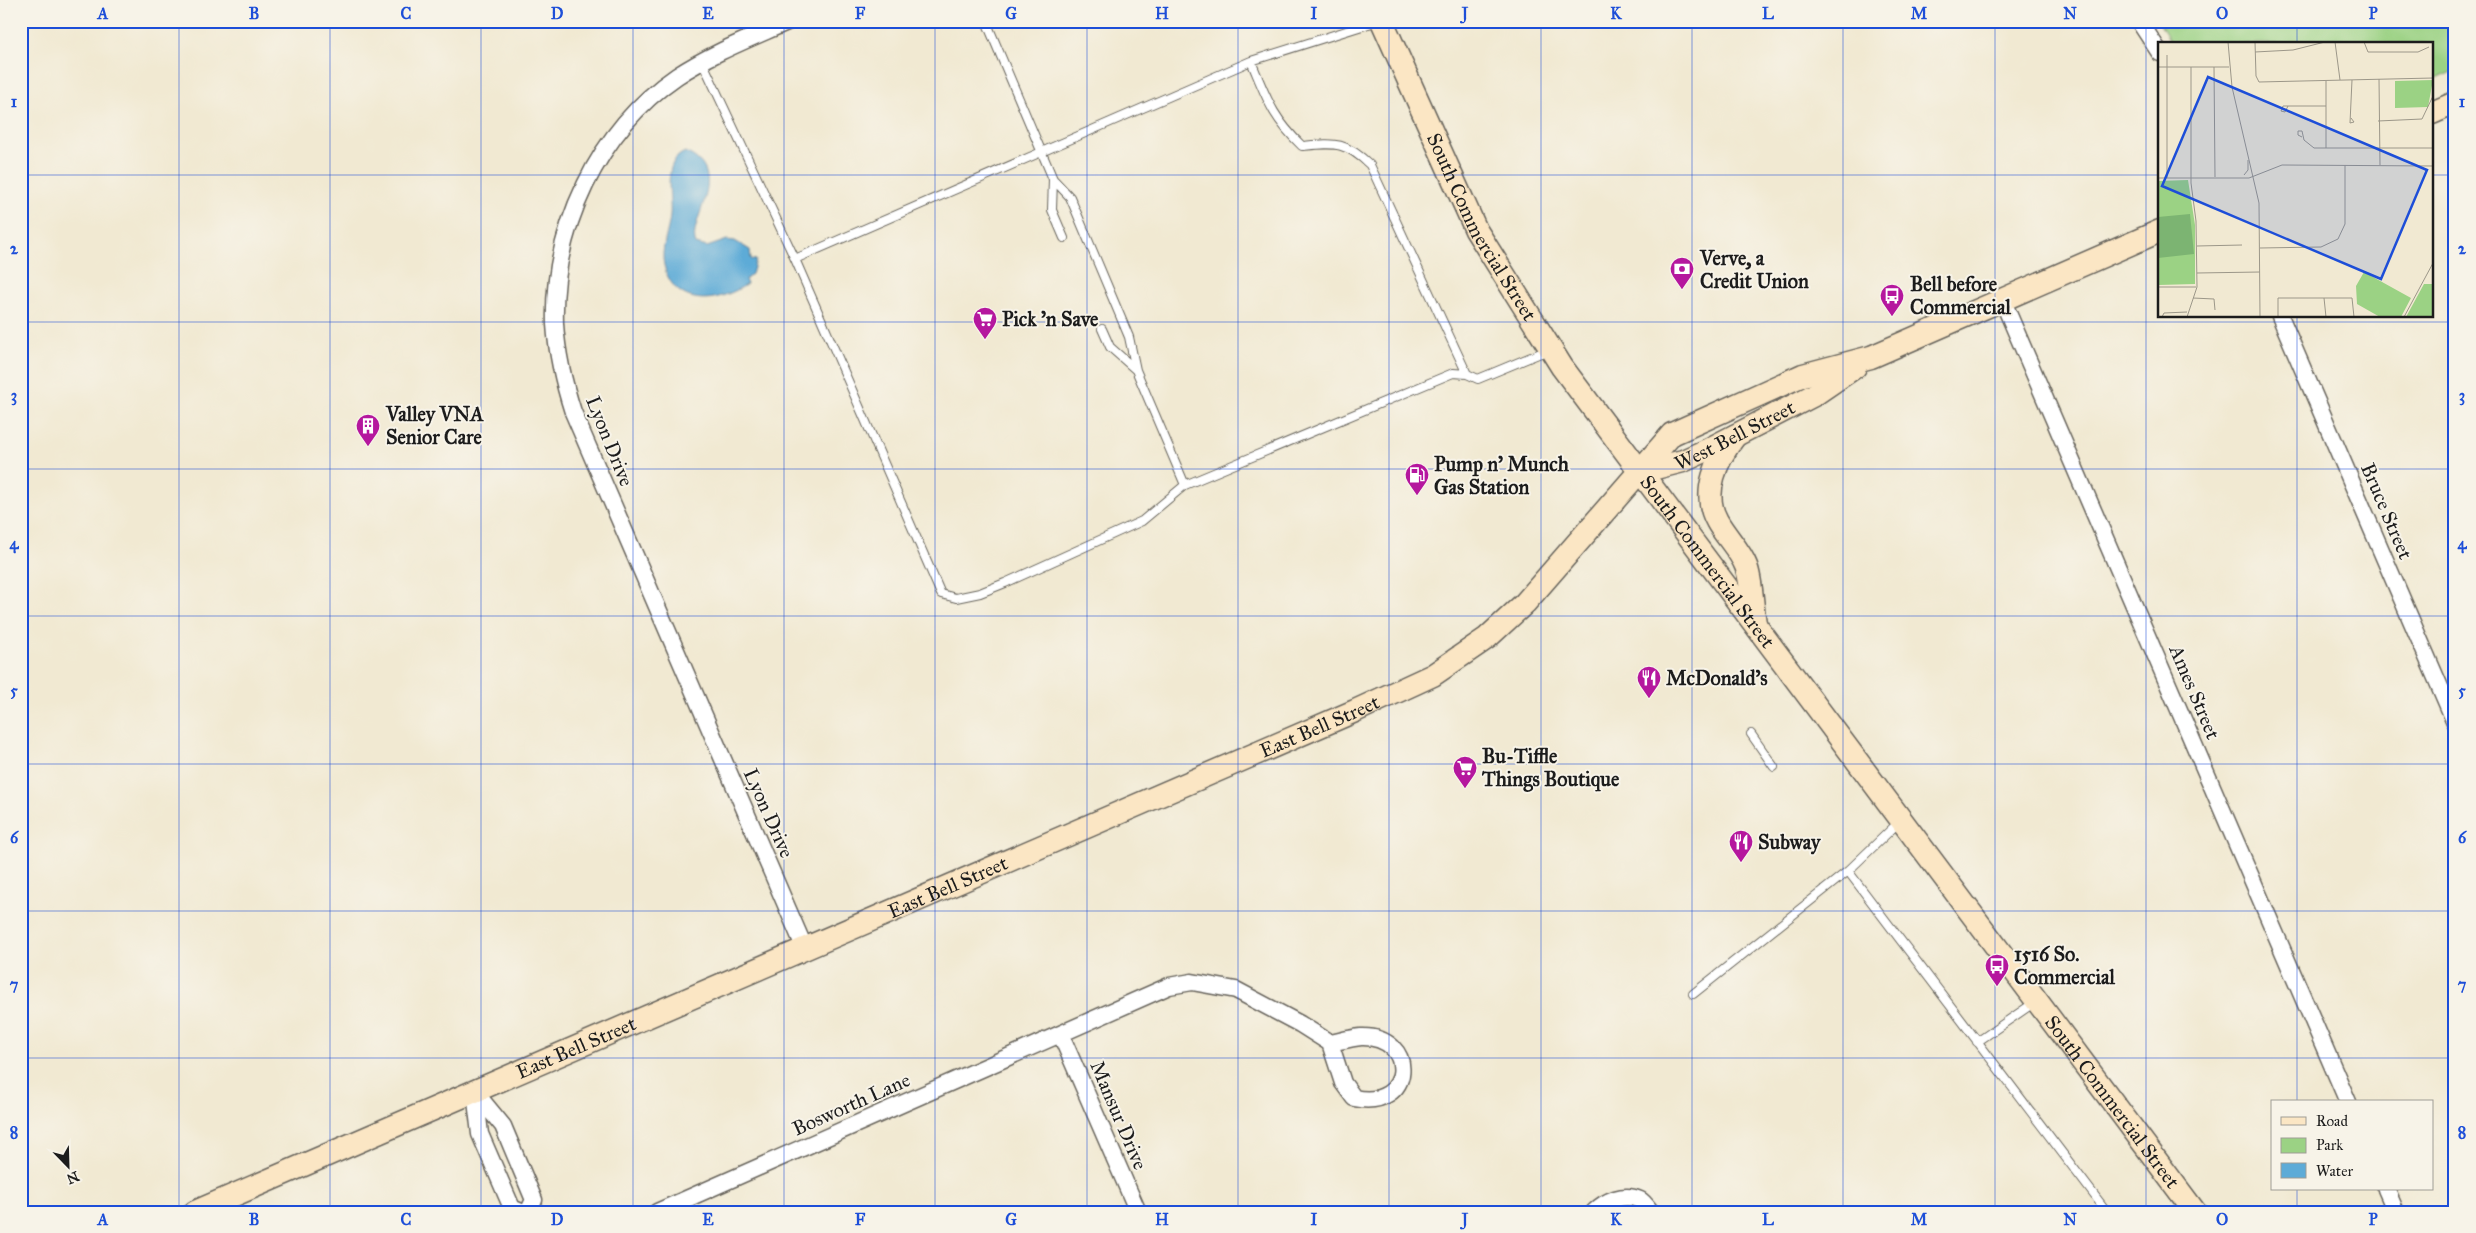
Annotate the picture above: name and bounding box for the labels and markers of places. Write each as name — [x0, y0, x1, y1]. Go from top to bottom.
place label: Verve, a Credit Union — [1699, 246, 1809, 293]
bank icon: Verve, a Credit Union — [1669, 256, 1695, 290]
place label: Bell before Commercial — [1910, 272, 2011, 319]
bus stop icon: Bell before Commercial — [1879, 283, 1905, 317]
supermarket icon: Pick 'n Save — [972, 306, 998, 340]
place label: Pick 'n Save — [1002, 307, 1099, 331]
place label: Valley VNA Senior Care — [385, 402, 484, 449]
building icon: Valley VNA Senior Care — [355, 413, 381, 447]
place label: Pump n' Munch Gas Station — [1434, 452, 1570, 499]
fuel station icon: Pump n' Munch Gas Station — [1404, 462, 1430, 496]
restaurant icon: McDonald's — [1636, 665, 1662, 699]
place label: McDonald's — [1666, 666, 1768, 690]
place label: Bu-Tiffle Things Boutique — [1481, 744, 1620, 792]
supermarket icon: Bu-Tiffle Things Boutique — [1452, 755, 1478, 789]
restaurant icon: Subway — [1728, 829, 1754, 863]
place label: Subway — [1758, 830, 1822, 855]
place label: 1516 So. Commercial — [2014, 942, 2115, 989]
bus stop icon: 1516 So. Commercial — [1984, 953, 2010, 987]

